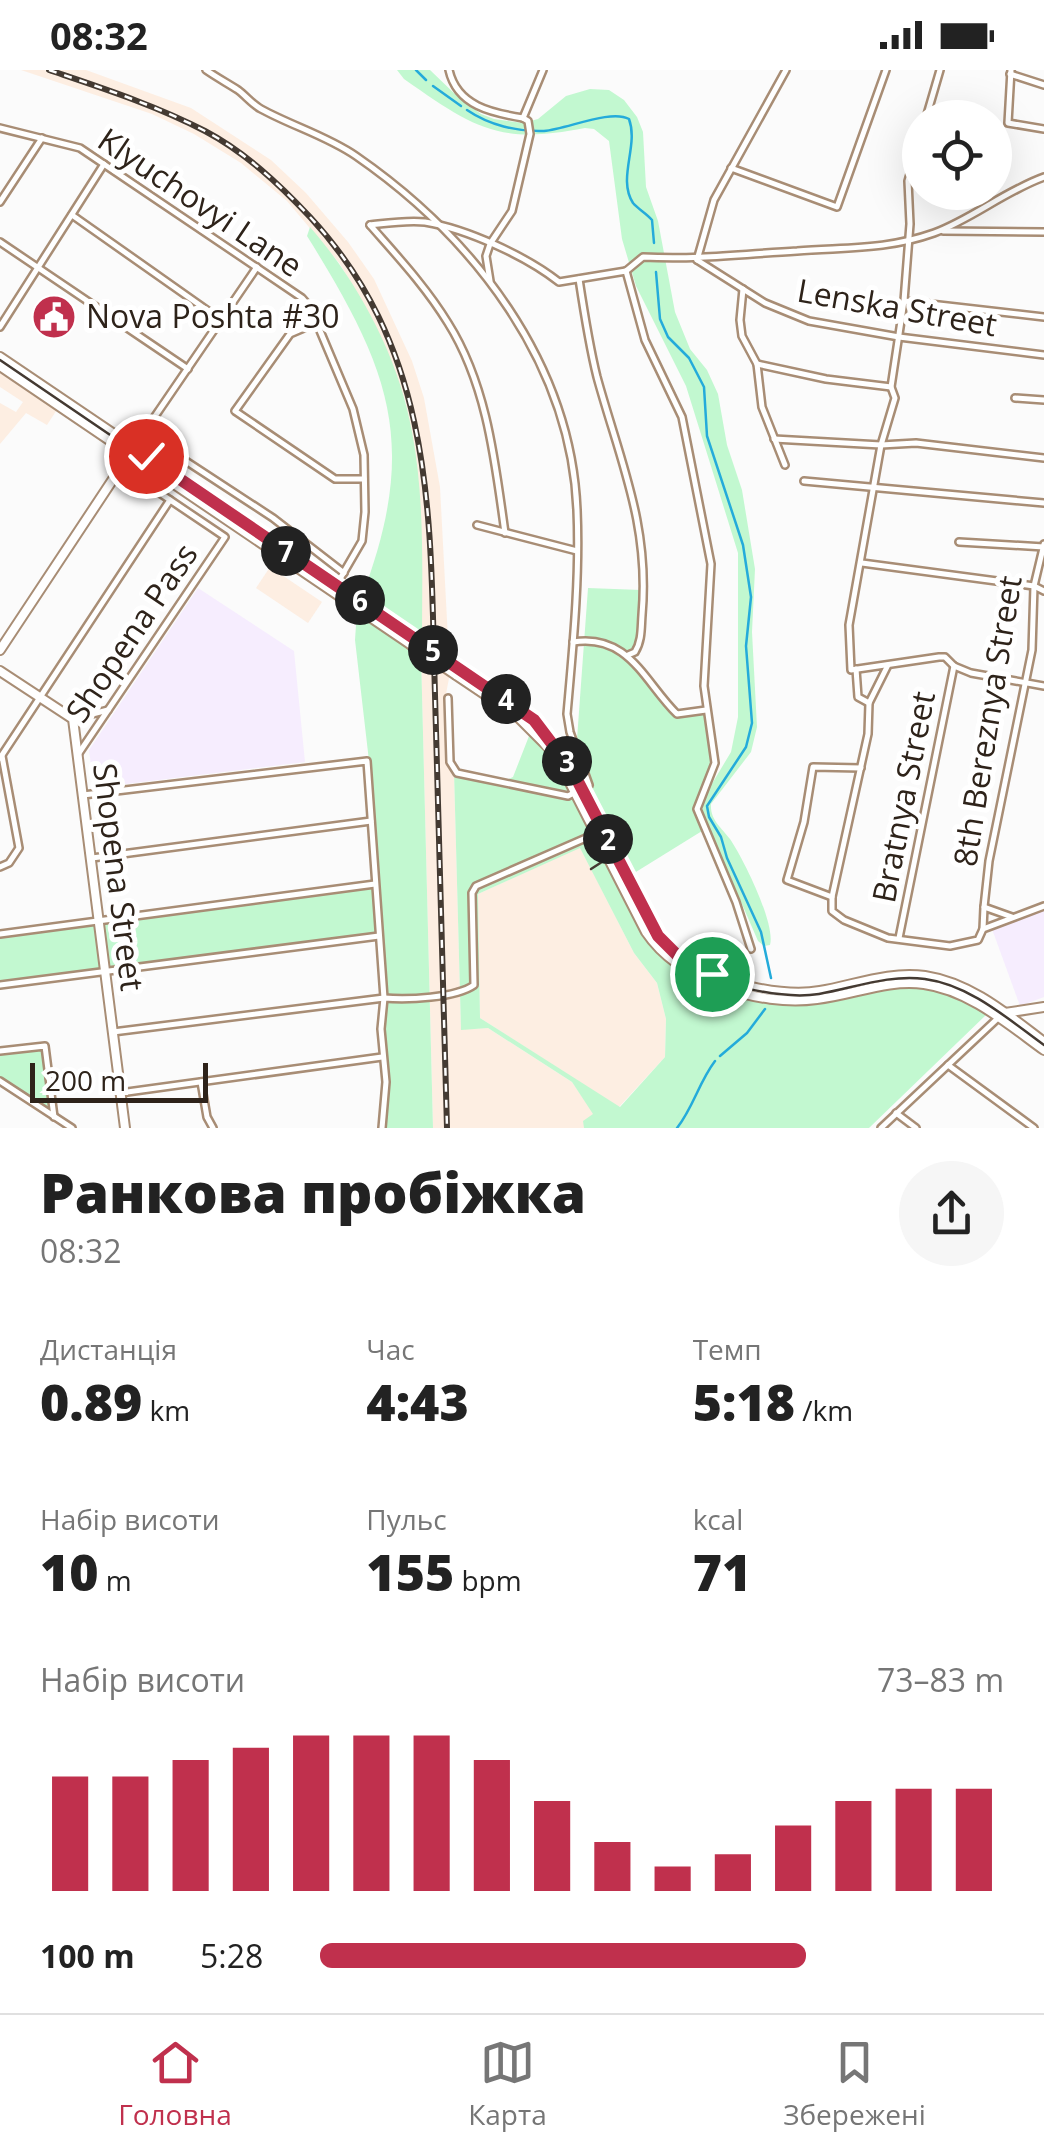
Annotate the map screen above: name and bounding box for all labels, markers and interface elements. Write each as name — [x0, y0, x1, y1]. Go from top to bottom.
text: 08:32 — [50, 9, 148, 61]
map controls — [902, 100, 1012, 210]
button: locate — [902, 100, 1012, 210]
street label: Klyuchovyi Lane — [90, 117, 312, 286]
street label: Lenska Street — [794, 268, 1000, 345]
public building icon: Nova Poshta #30 — [31, 294, 77, 340]
place label: Nova Poshta #30 — [86, 294, 340, 337]
pin — [104, 414, 189, 499]
icon: check — [119, 429, 174, 484]
pin: 7 — [261, 526, 311, 576]
text: 7 — [278, 532, 294, 570]
street label: Shopena Pass — [55, 534, 207, 730]
street label: 8th Bereznya Street — [942, 572, 1031, 869]
pin: 6 — [335, 575, 385, 625]
text: 6 — [352, 581, 368, 619]
pin: 5 — [408, 625, 458, 675]
text: 5 — [425, 631, 441, 669]
pin: 4 — [481, 674, 531, 724]
text: 4 — [498, 680, 514, 718]
street label: Bratnya Street — [861, 688, 944, 906]
pin: 3 — [542, 736, 592, 786]
text: 3 — [559, 742, 575, 780]
street label: Shopena Street — [84, 761, 155, 993]
pin: 2 — [583, 814, 633, 864]
text: 2 — [600, 820, 616, 858]
pin — [670, 932, 755, 1017]
icon: arrive — [685, 947, 740, 1002]
scale bar — [30, 1058, 208, 1102]
text: 200 m — [45, 1061, 126, 1099]
text: Ранкова пробіжка — [40, 1154, 586, 1229]
button: share — [899, 1161, 1004, 1266]
text: 08:32 — [40, 1229, 122, 1272]
text: Дистанція — [40, 1330, 177, 1368]
text: Час — [366, 1330, 415, 1368]
text: Темп — [693, 1330, 762, 1368]
text: 0.89 — [40, 1368, 142, 1436]
text: 4:43 — [366, 1368, 469, 1436]
text: 5:18 — [693, 1368, 795, 1436]
text: km — [142, 1391, 190, 1429]
text: /km — [795, 1391, 853, 1429]
text: Набір висоти — [40, 1500, 219, 1538]
text: Пульс — [366, 1500, 447, 1538]
text: kcal — [693, 1500, 743, 1538]
text: 10 — [40, 1538, 99, 1606]
text: 155 — [366, 1538, 454, 1606]
text: 71 — [693, 1538, 751, 1606]
text: m — [99, 1561, 132, 1599]
text: bpm — [454, 1561, 522, 1599]
text: Набір висоти — [40, 1658, 245, 1701]
text: 73–83 m — [877, 1658, 1004, 1701]
text: 100 m — [40, 1934, 135, 1977]
text: 5:28 — [200, 1934, 263, 1977]
tab: Головна — [118, 2035, 232, 2133]
tab: Карта — [468, 2035, 547, 2133]
tab: Збережені — [783, 2035, 926, 2133]

